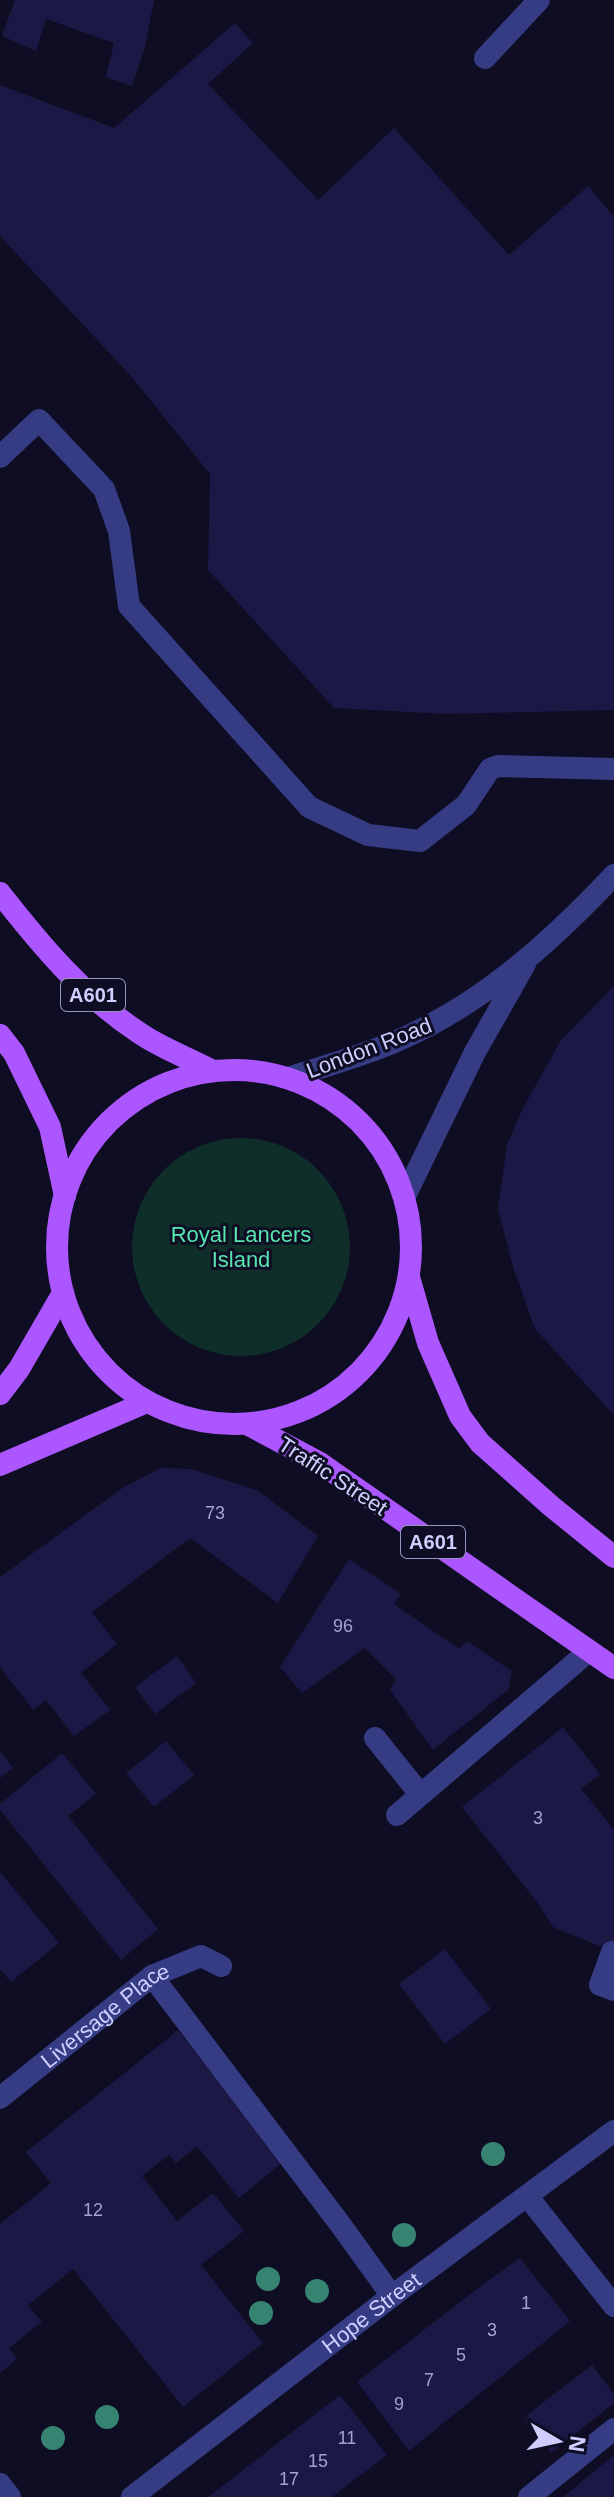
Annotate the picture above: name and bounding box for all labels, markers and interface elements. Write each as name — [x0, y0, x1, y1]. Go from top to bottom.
road number: A601 — [61, 979, 125, 1011]
street label: London Road — [303, 1013, 435, 1083]
park label: Royal Lancers Island — [171, 1222, 311, 1272]
street label: Traffic Street — [274, 1432, 392, 1520]
house number: 73 — [205, 1503, 225, 1523]
road number: A601 — [401, 1526, 465, 1558]
house number: 96 — [333, 1616, 353, 1636]
house number: 3 — [533, 1808, 543, 1828]
street label: Liversage Place — [36, 1958, 173, 2073]
house number: 12 — [83, 2200, 103, 2220]
street label: Hope Street — [317, 2267, 425, 2358]
house number: 1 — [521, 2293, 531, 2313]
house number: 3 — [487, 2320, 497, 2340]
house number: 5 — [456, 2345, 466, 2365]
house number: 7 — [424, 2370, 434, 2390]
house number: 9 — [394, 2394, 404, 2414]
north arrow — [518, 2401, 598, 2481]
house number: 11 — [338, 2428, 356, 2448]
text: N — [564, 2434, 591, 2454]
house number: 15 — [308, 2451, 328, 2471]
house number: 17 — [279, 2469, 299, 2489]

